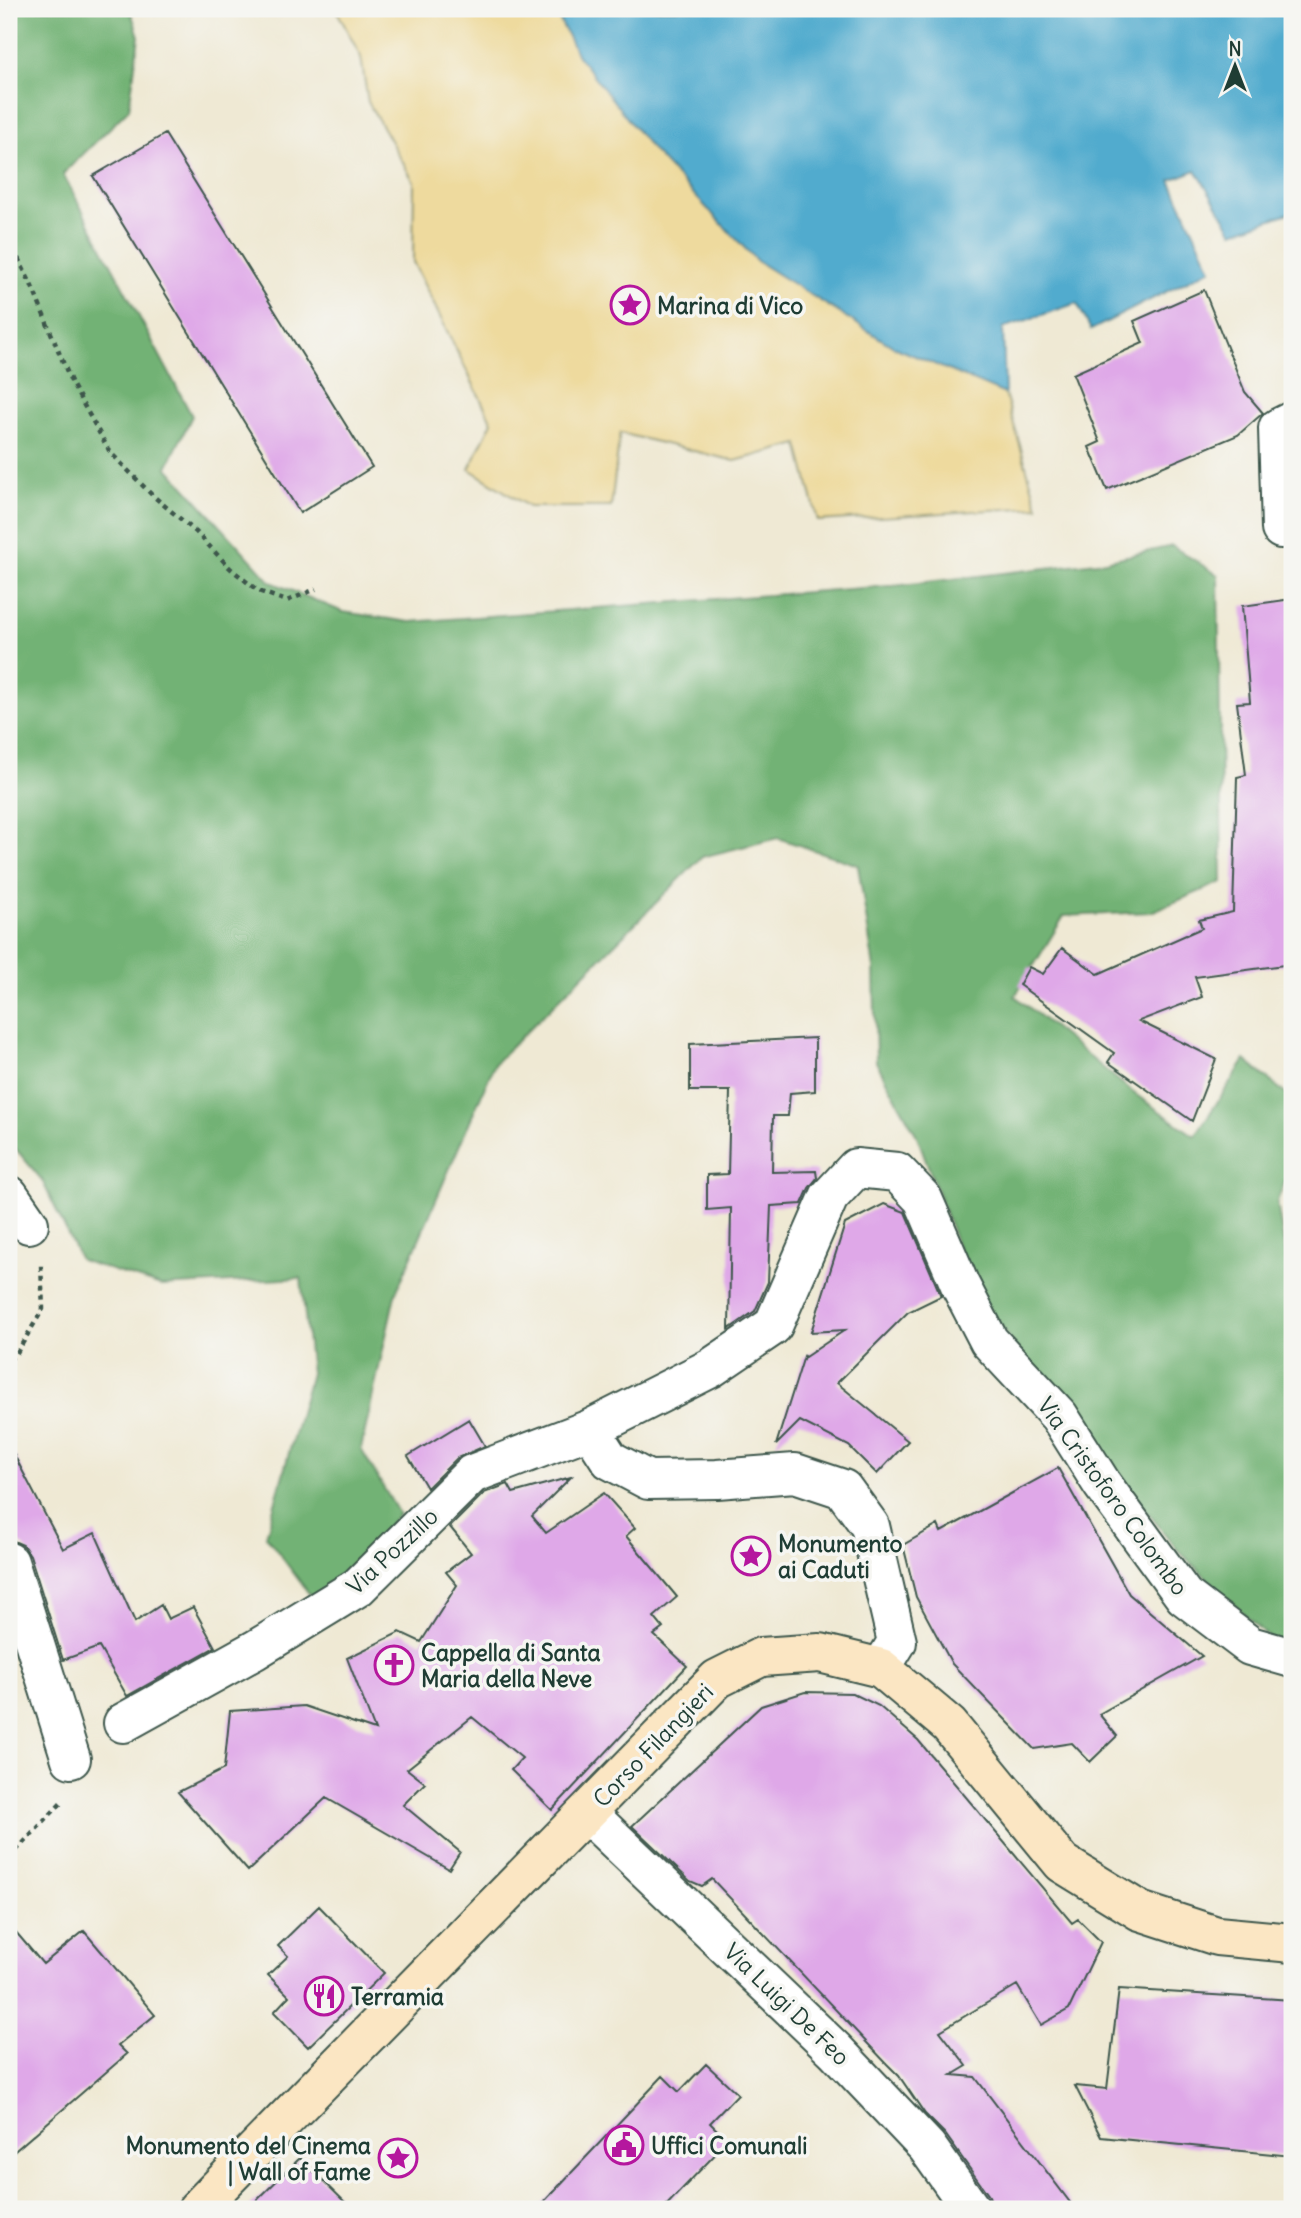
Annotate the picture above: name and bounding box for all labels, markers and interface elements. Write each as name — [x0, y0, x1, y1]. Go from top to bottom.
north arrow — [1200, 32, 1270, 102]
text: N — [1228, 37, 1242, 61]
place icon: Marina di Vico — [609, 284, 651, 326]
place label: Marina di Vico — [657, 291, 803, 320]
street label: Via Cristoforo Colombo — [1031, 1391, 1195, 1601]
street label: Via Pozzillo — [340, 1501, 444, 1601]
place label: Monumento ai Caduti — [778, 1529, 902, 1584]
place icon: Monumento ai Caduti — [730, 1535, 772, 1577]
place label: Cappella di Santa Maria della Neve — [421, 1638, 601, 1693]
church icon: Cappella di Santa Maria della Neve — [373, 1644, 415, 1686]
street label: Corso Filangieri — [587, 1677, 719, 1813]
street label: Via Luigi De Feo — [718, 1937, 856, 2071]
restaurant icon: Terramia — [303, 1975, 345, 2017]
place label: Terramia — [351, 1982, 444, 2011]
public building icon: Uffici Comunali — [603, 2124, 645, 2166]
place label: Monumento del Cinema | Wall of Fame — [125, 2131, 371, 2187]
place label: Uffici Comunali — [651, 2131, 807, 2160]
place icon: Monumento del Cinema | Wall of Fame — [377, 2137, 419, 2179]

